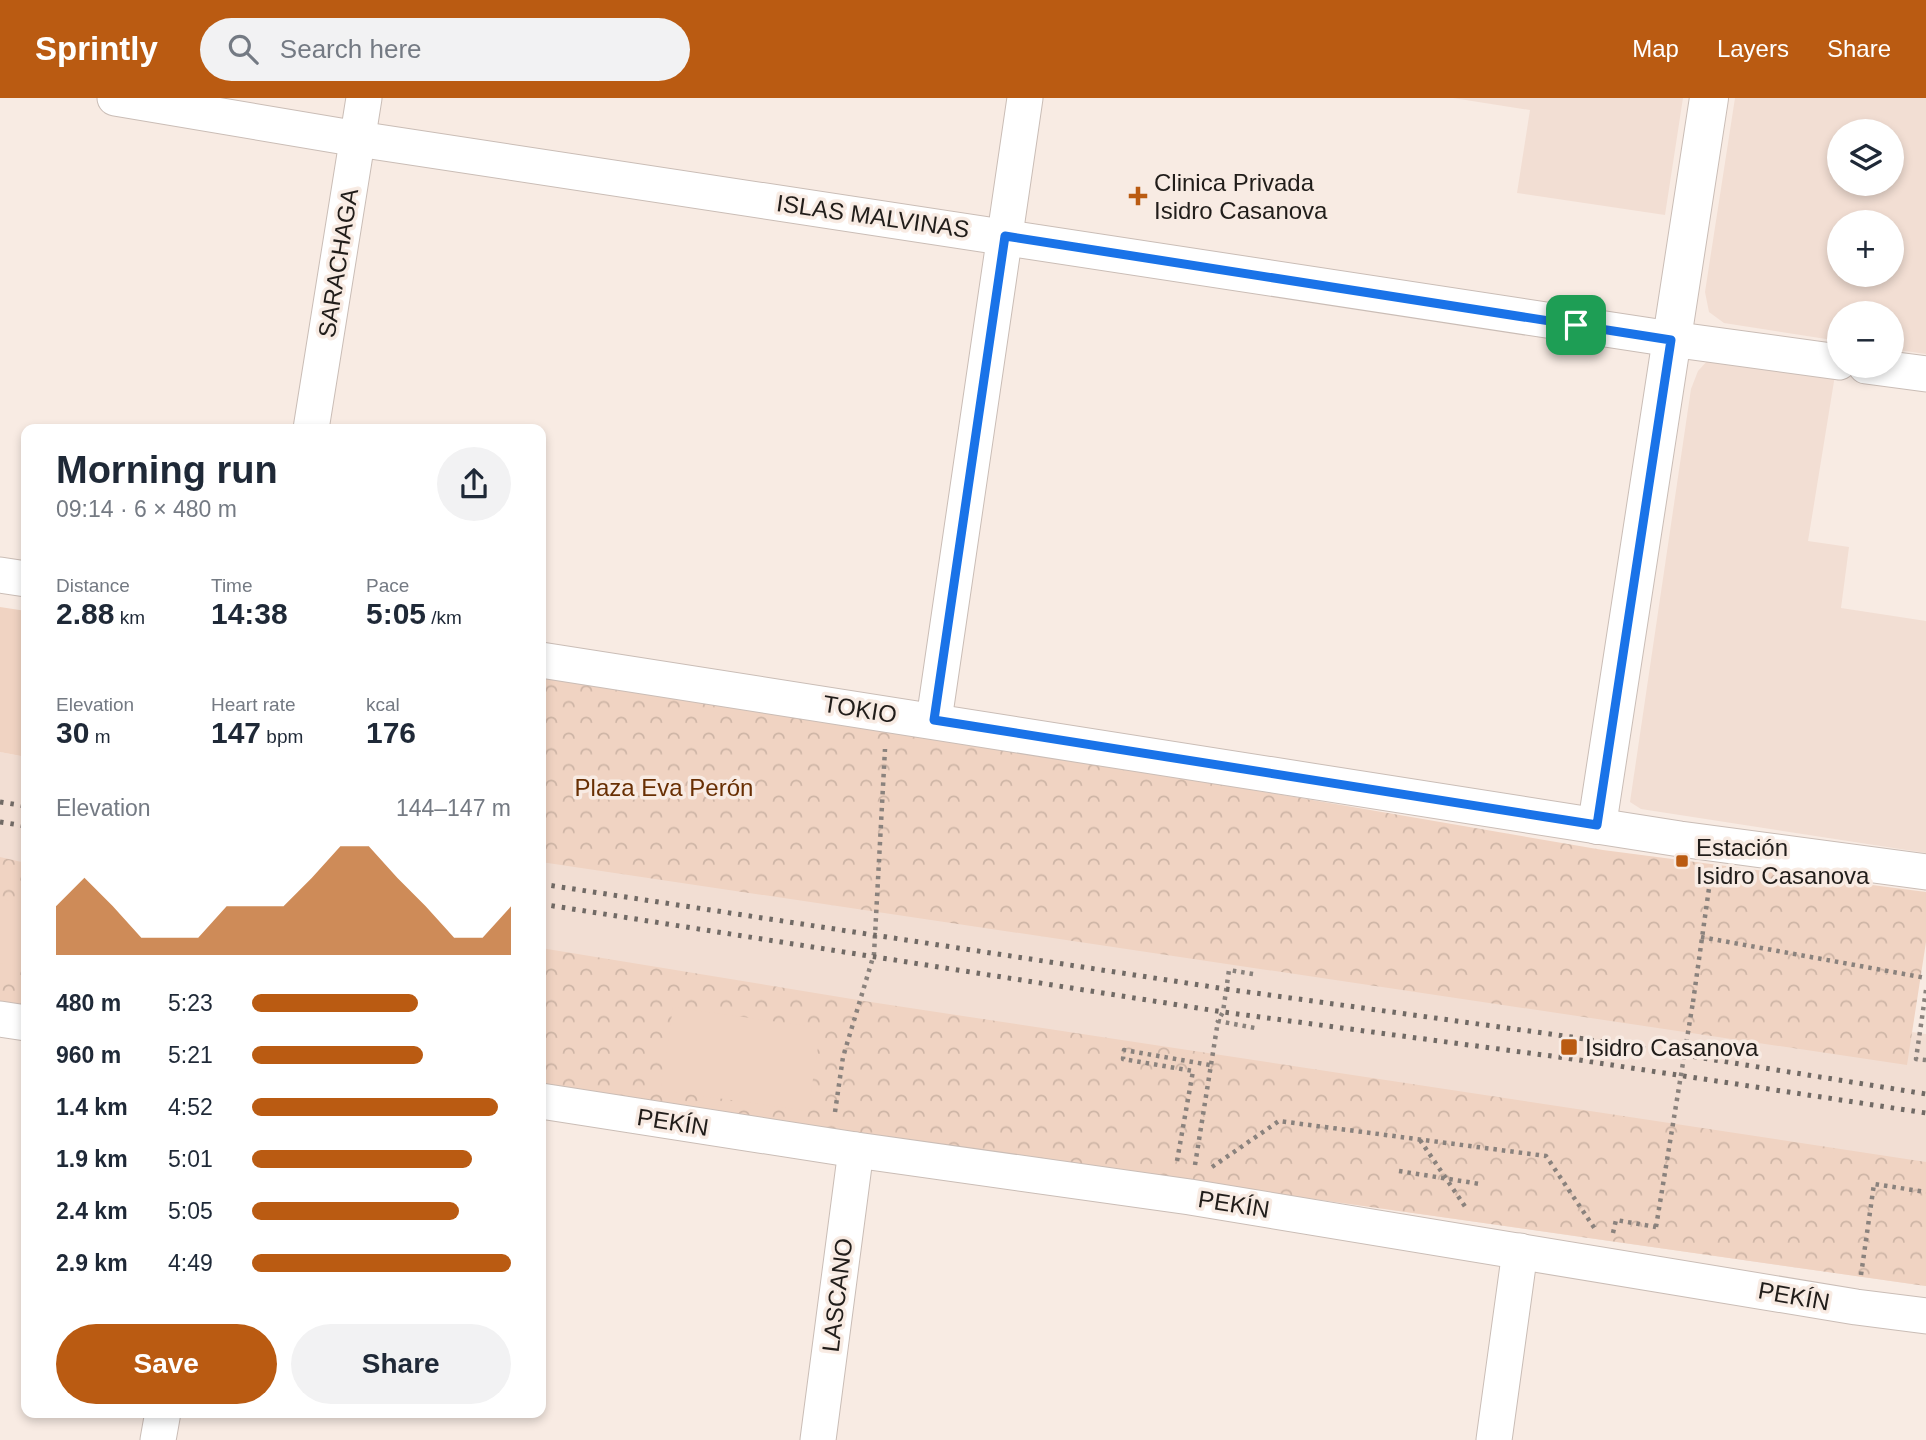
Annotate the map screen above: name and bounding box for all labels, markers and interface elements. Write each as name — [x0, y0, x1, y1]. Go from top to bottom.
search box — [200, 18, 690, 81]
text: Sprintly — [35, 30, 158, 67]
icon: search — [224, 30, 262, 68]
text: Search here — [280, 34, 422, 64]
text: Map — [1632, 35, 1679, 62]
text: Layers — [1717, 35, 1789, 62]
text: Share — [1827, 35, 1891, 62]
map controls — [1827, 119, 1904, 378]
button: layers — [1827, 119, 1904, 196]
place label: Clinica Privada Isidro Casanova — [1154, 169, 1328, 224]
street label: SARACHAGA — [313, 186, 363, 340]
marker: Clinica Privada Isidro Casanova — [1128, 186, 1148, 206]
street label: ISLAS MALVINAS — [775, 189, 971, 243]
button: + — [1827, 210, 1904, 287]
pin — [1546, 295, 1606, 355]
button: − — [1827, 301, 1904, 378]
icon: arrive — [1557, 306, 1595, 344]
button: share — [437, 447, 511, 521]
text: Morning run — [56, 449, 278, 491]
text: 09:14 · 6 × 480 m — [56, 496, 237, 522]
text: Distance — [56, 575, 130, 596]
text: Time — [211, 575, 253, 596]
text: Pace — [366, 575, 409, 596]
text: 2.88 — [56, 597, 114, 630]
text: 14:38 — [211, 597, 288, 630]
text: 5:05 — [366, 597, 426, 630]
text: km — [114, 607, 145, 628]
text: /km — [426, 607, 462, 628]
street label: TOKIO — [821, 690, 899, 728]
text: Elevation — [56, 694, 134, 715]
text: Heart rate — [211, 694, 295, 715]
text: kcal — [366, 694, 400, 715]
text: 30 — [56, 716, 89, 749]
text: 147 — [211, 716, 261, 749]
text: 176 — [366, 716, 416, 749]
text: m — [89, 726, 110, 747]
text: bpm — [261, 726, 303, 747]
park label: Plaza Eva Perón — [575, 774, 753, 801]
text: Elevation — [56, 795, 151, 821]
text: 144–147 m — [396, 795, 511, 821]
place label: Estación Isidro Casanova — [1696, 834, 1870, 889]
marker: Estación Isidro Casanova — [1674, 853, 1690, 869]
text: 480 m — [56, 990, 121, 1016]
text: 5:23 — [168, 990, 213, 1016]
place label: Isidro Casanova — [1585, 1034, 1759, 1061]
marker: Isidro Casanova — [1559, 1037, 1579, 1057]
text: 960 m — [56, 1042, 121, 1068]
text: 5:21 — [168, 1042, 213, 1068]
text: 1.4 km — [56, 1094, 128, 1120]
text: 4:52 — [168, 1094, 213, 1120]
street label: PEKÍN — [635, 1103, 711, 1141]
text: 1.9 km — [56, 1146, 128, 1172]
text: 5:01 — [168, 1146, 213, 1172]
street label: PEKÍN — [1196, 1185, 1272, 1223]
text: 2.4 km — [56, 1198, 128, 1224]
text: 5:05 — [168, 1198, 213, 1224]
street label: LASCANO — [817, 1236, 857, 1354]
text: 2.9 km — [56, 1250, 128, 1276]
text: 4:49 — [168, 1250, 213, 1276]
street label: PEKÍN — [1756, 1276, 1832, 1316]
button: Save — [56, 1324, 277, 1404]
button: Share — [291, 1324, 511, 1404]

